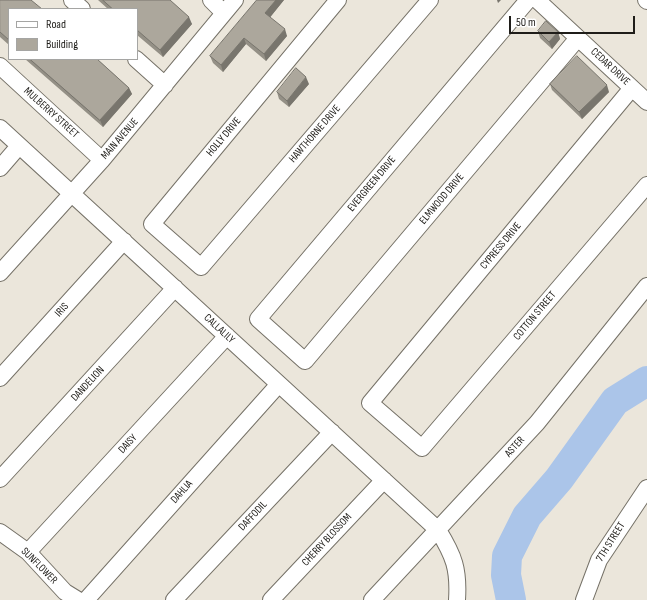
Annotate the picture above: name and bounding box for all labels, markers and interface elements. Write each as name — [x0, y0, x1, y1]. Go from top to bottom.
legend — [8, 8, 138, 60]
scale bar — [511, 8, 637, 34]
text: 50 m — [516, 15, 536, 30]
text: Road — [46, 17, 66, 32]
text: Building — [46, 37, 78, 52]
street label: CEDAR DRIVE — [588, 46, 632, 88]
street label: MULBERRY STREET — [21, 85, 81, 141]
street label: HAWTHORNE DRIVE — [286, 103, 344, 165]
street label: HOLLY DRIVE — [204, 115, 244, 159]
street label: MAIN AVENUE — [99, 116, 141, 162]
street label: EVERGREEN DRIVE — [345, 154, 399, 214]
street label: ELMWOOD DRIVE — [417, 171, 467, 227]
street label: CYPRESS DRIVE — [478, 220, 524, 272]
street label: COTTON STREET — [511, 289, 559, 343]
street label: IRIS — [52, 300, 72, 320]
street label: CALLALILY — [201, 311, 237, 347]
street label: DANDELION — [69, 364, 107, 404]
street label: DAISY — [116, 432, 140, 456]
street label: ASTER — [502, 434, 528, 460]
street label: DAHLIA — [168, 478, 196, 506]
street label: DAFFODIL — [236, 498, 270, 534]
street label: CHERRY BLOSSOM — [299, 511, 355, 569]
street label: 7TH STREET — [594, 520, 628, 564]
street label: SUNFLOWER — [18, 545, 60, 587]

